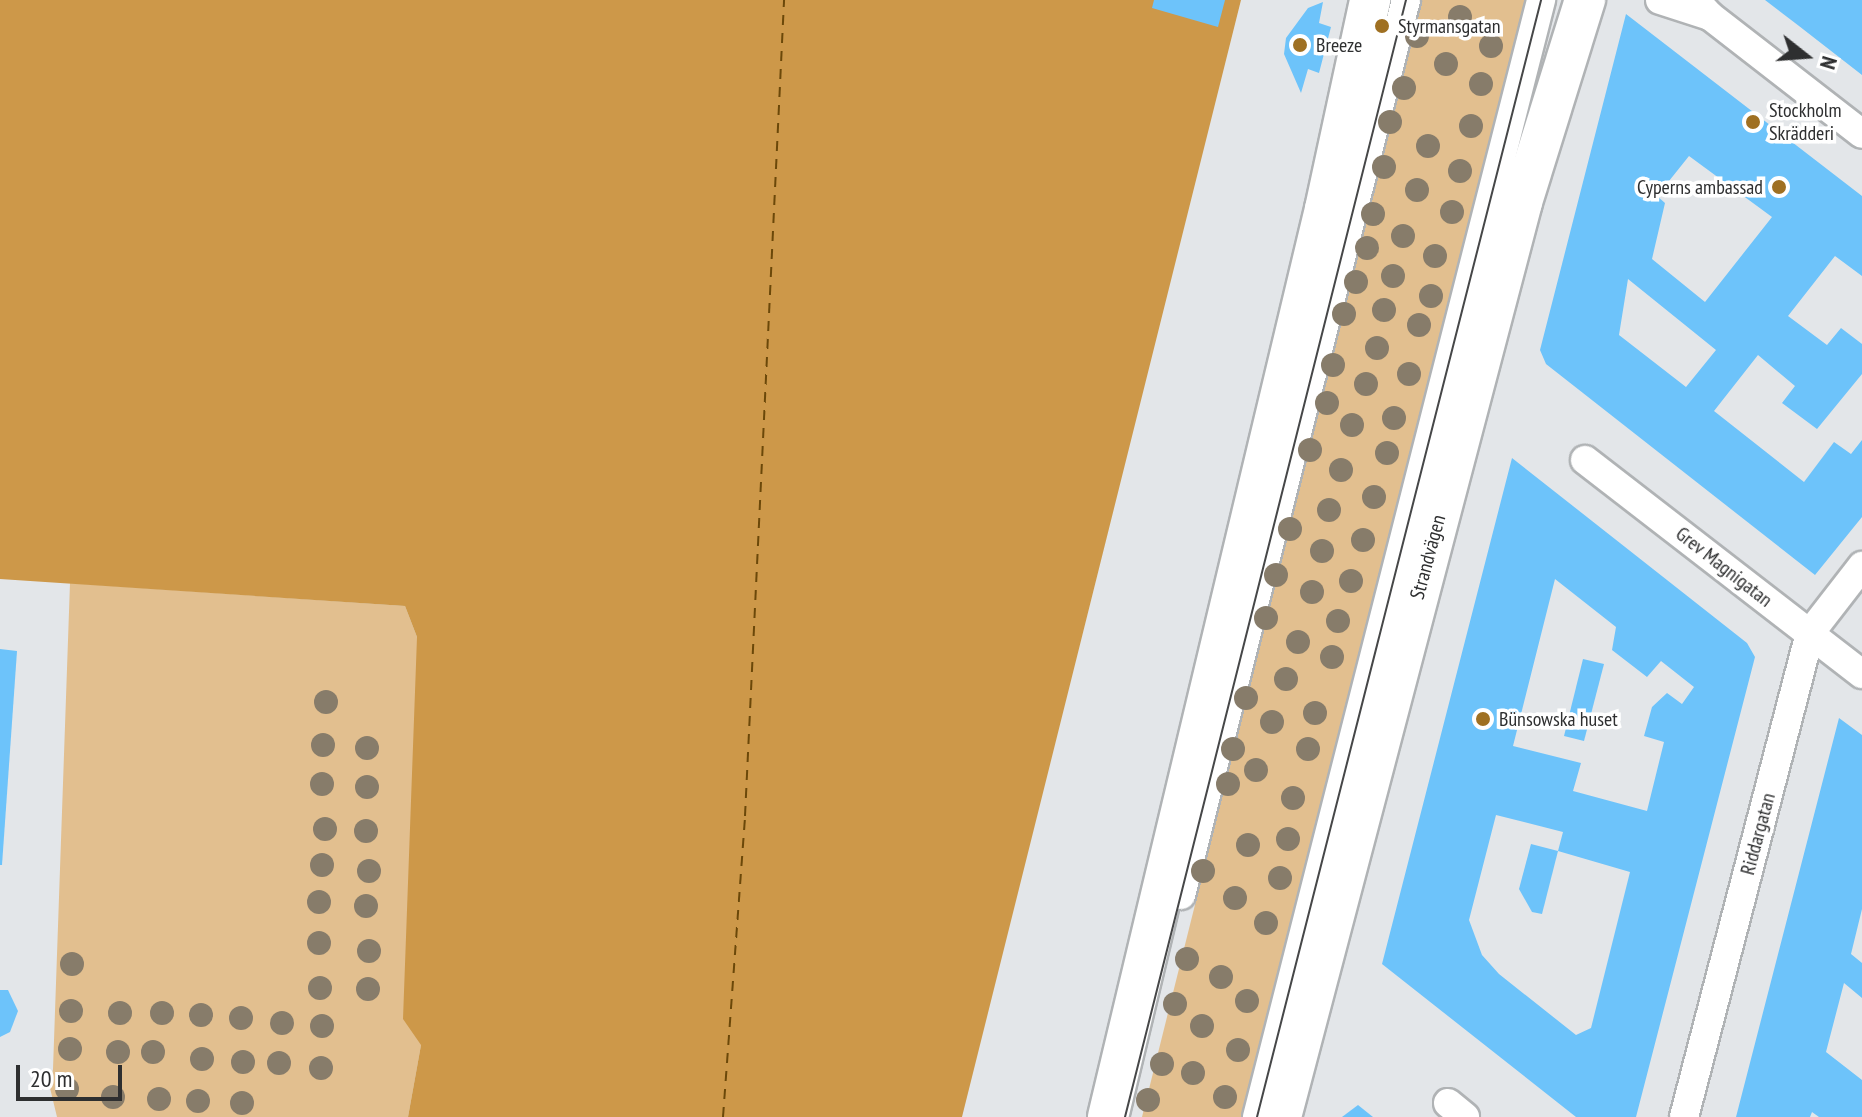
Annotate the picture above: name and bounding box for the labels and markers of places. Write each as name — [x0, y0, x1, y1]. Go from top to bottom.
place label: Styrmansgatan — [1398, 14, 1500, 38]
marker: Styrmansgatan — [1373, 17, 1391, 35]
place label: Breeze — [1316, 33, 1362, 57]
marker: Breeze — [1291, 36, 1309, 54]
place label: Stockholm Skrädderi — [1769, 98, 1842, 145]
marker: Stockholm Skrädderi — [1744, 113, 1762, 131]
place label: Cyperns ambassad — [1637, 175, 1763, 199]
marker: Cyperns ambassad — [1770, 178, 1788, 196]
place label: Bünsowska huset — [1499, 707, 1618, 731]
marker: Bünsowska huset — [1474, 710, 1492, 728]

